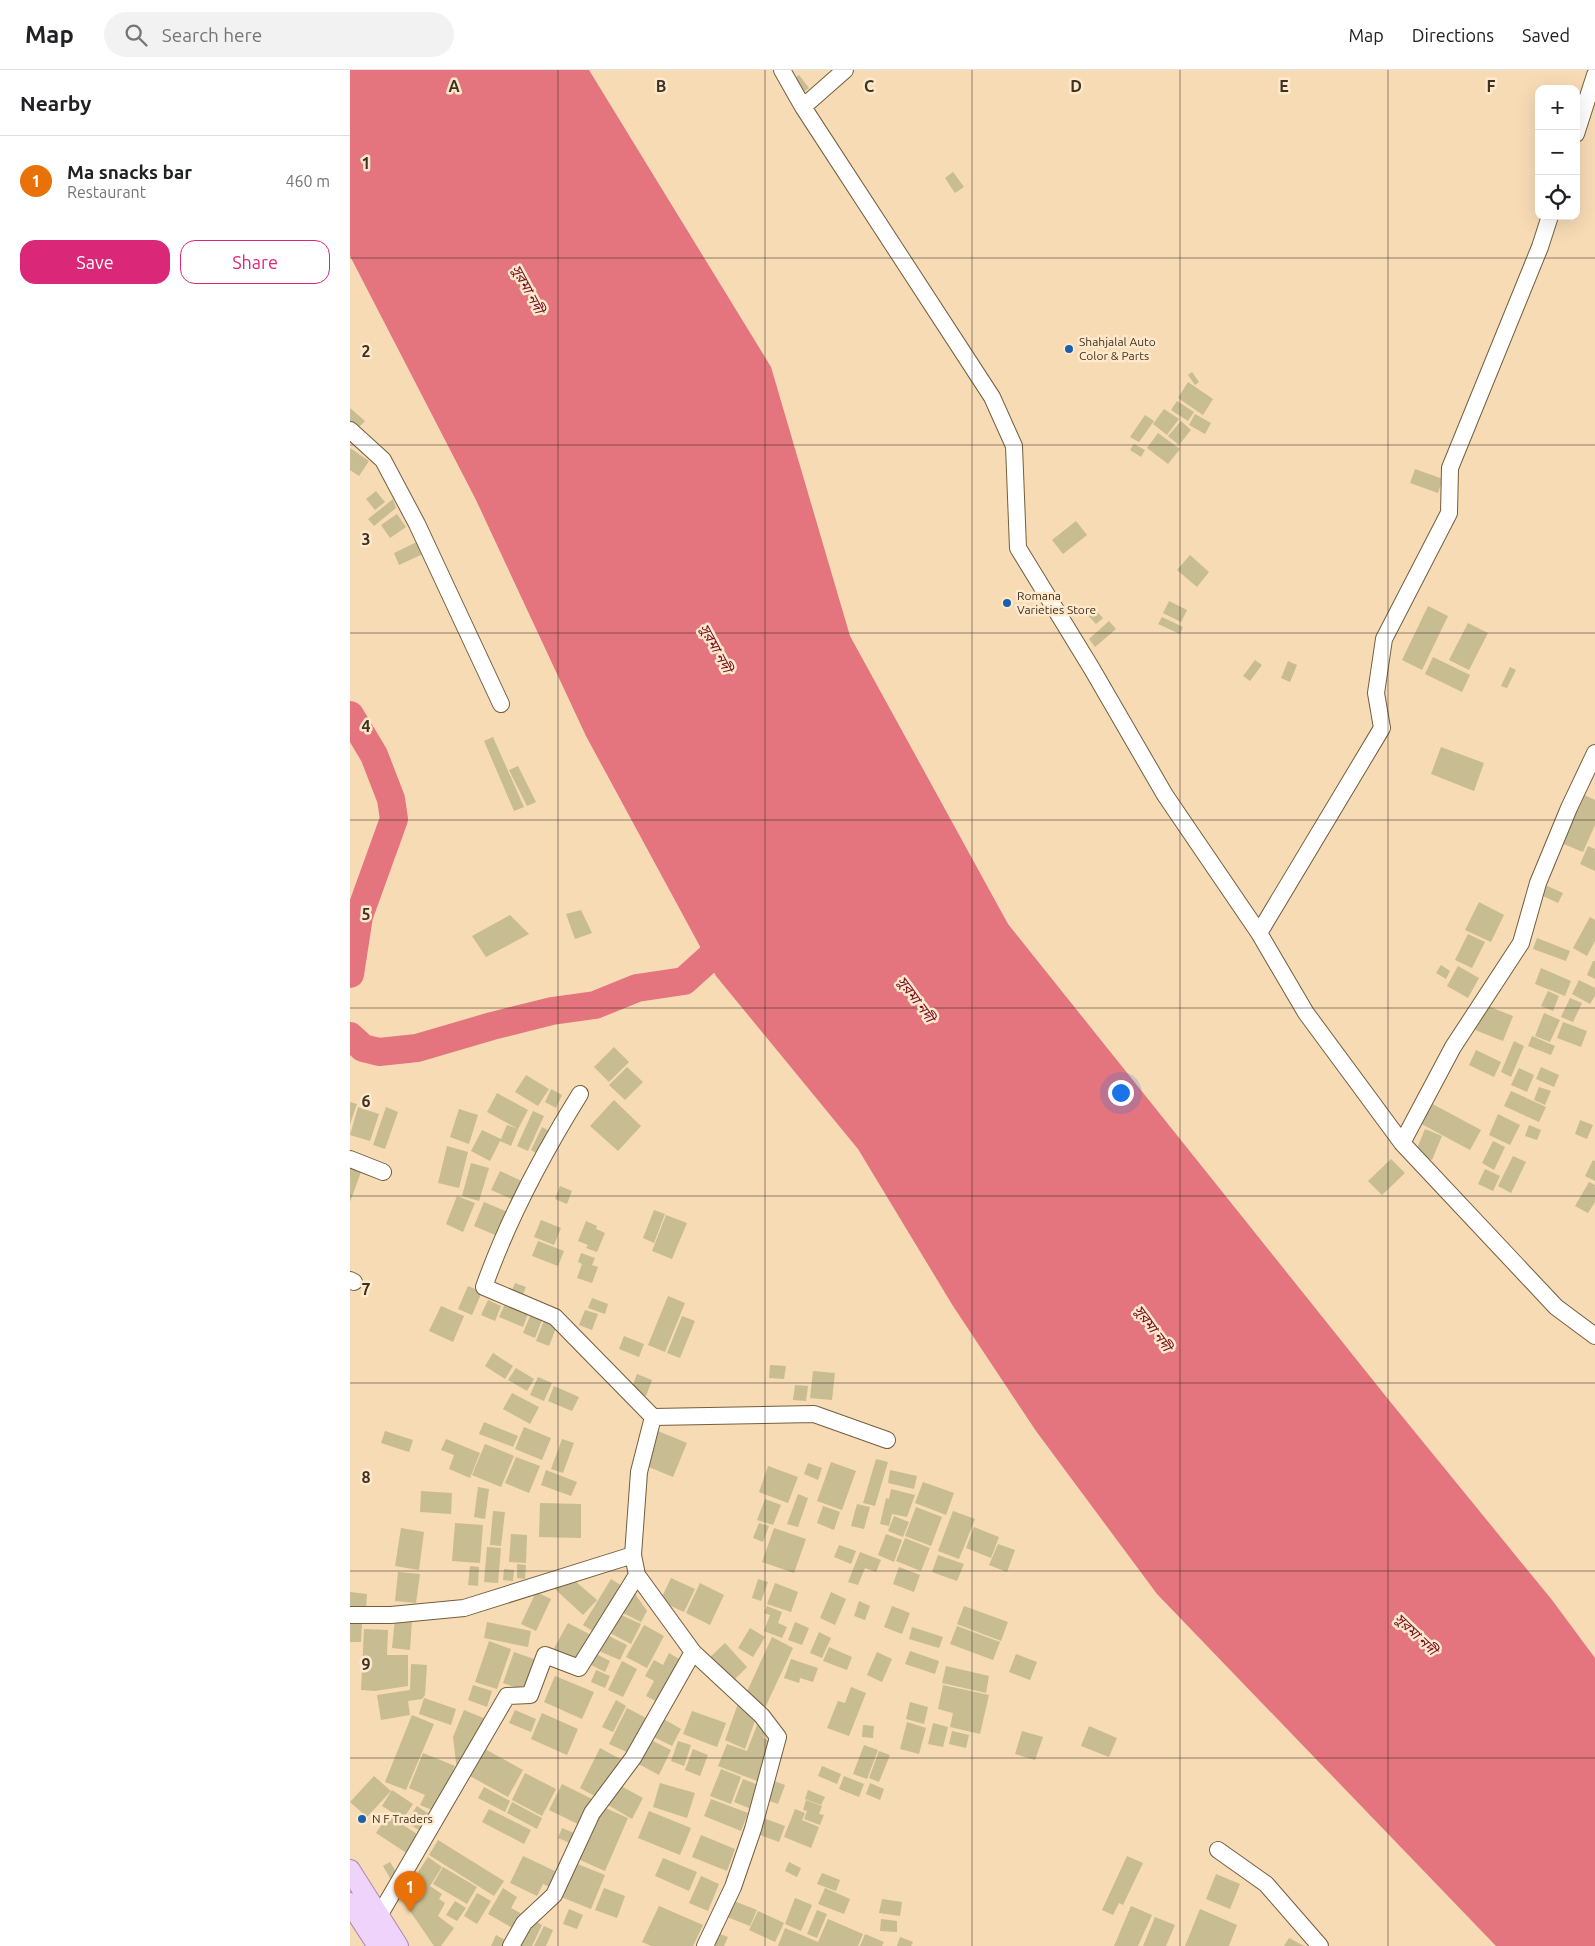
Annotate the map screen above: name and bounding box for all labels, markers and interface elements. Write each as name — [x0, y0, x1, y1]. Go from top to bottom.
search box — [104, 12, 454, 57]
text: Map — [25, 21, 74, 48]
icon: search — [122, 21, 150, 49]
text: Search here — [162, 24, 262, 46]
text: Map — [1348, 25, 1384, 45]
text: Directions — [1412, 25, 1494, 45]
text: Saved — [1522, 25, 1570, 45]
text: A — [448, 77, 460, 95]
text: B — [656, 77, 666, 95]
text: C — [864, 77, 874, 95]
text: D — [1070, 77, 1082, 95]
text: E — [1279, 77, 1289, 95]
text: F — [1487, 77, 1496, 95]
map controls — [1535, 85, 1580, 220]
button: + — [1535, 85, 1580, 130]
text: Nearby — [20, 91, 91, 115]
button: − — [1535, 130, 1580, 175]
text: 1 — [361, 154, 371, 172]
text: Ma snacks bar — [67, 161, 192, 183]
text: 1 — [31, 172, 41, 190]
text: 460 m — [285, 172, 330, 190]
button: locate — [1535, 175, 1580, 220]
text: Restaurant — [67, 183, 146, 201]
button: Save — [20, 240, 170, 284]
button: Share — [180, 240, 330, 284]
water label: সুরমা নদী — [508, 262, 549, 319]
place label: Shahjalal Auto Color & Parts — [1079, 335, 1156, 362]
text: 2 — [361, 342, 371, 360]
marker: Shahjalal Auto Color & Parts — [1063, 343, 1075, 355]
text: 3 — [361, 530, 371, 548]
place label: Romana Varieties Store — [1017, 589, 1096, 616]
marker: Romana Varieties Store — [1001, 597, 1013, 609]
water label: সুরমা নদী — [696, 621, 737, 678]
text: 4 — [361, 717, 371, 735]
text: 5 — [361, 905, 371, 923]
water label: সুরমা নদী — [893, 973, 940, 1028]
your location — [1108, 1080, 1134, 1106]
text: 6 — [361, 1092, 371, 1110]
text: 7 — [361, 1280, 371, 1298]
water label: সুরমা নদী — [1130, 1302, 1177, 1357]
text: 8 — [361, 1468, 371, 1486]
water label: সুরমা নদী — [1391, 1610, 1443, 1661]
text: 9 — [361, 1655, 371, 1673]
place label: N F Traders — [372, 1812, 433, 1825]
marker: N F Traders — [356, 1813, 368, 1825]
pin: 1 — [394, 1871, 426, 1912]

